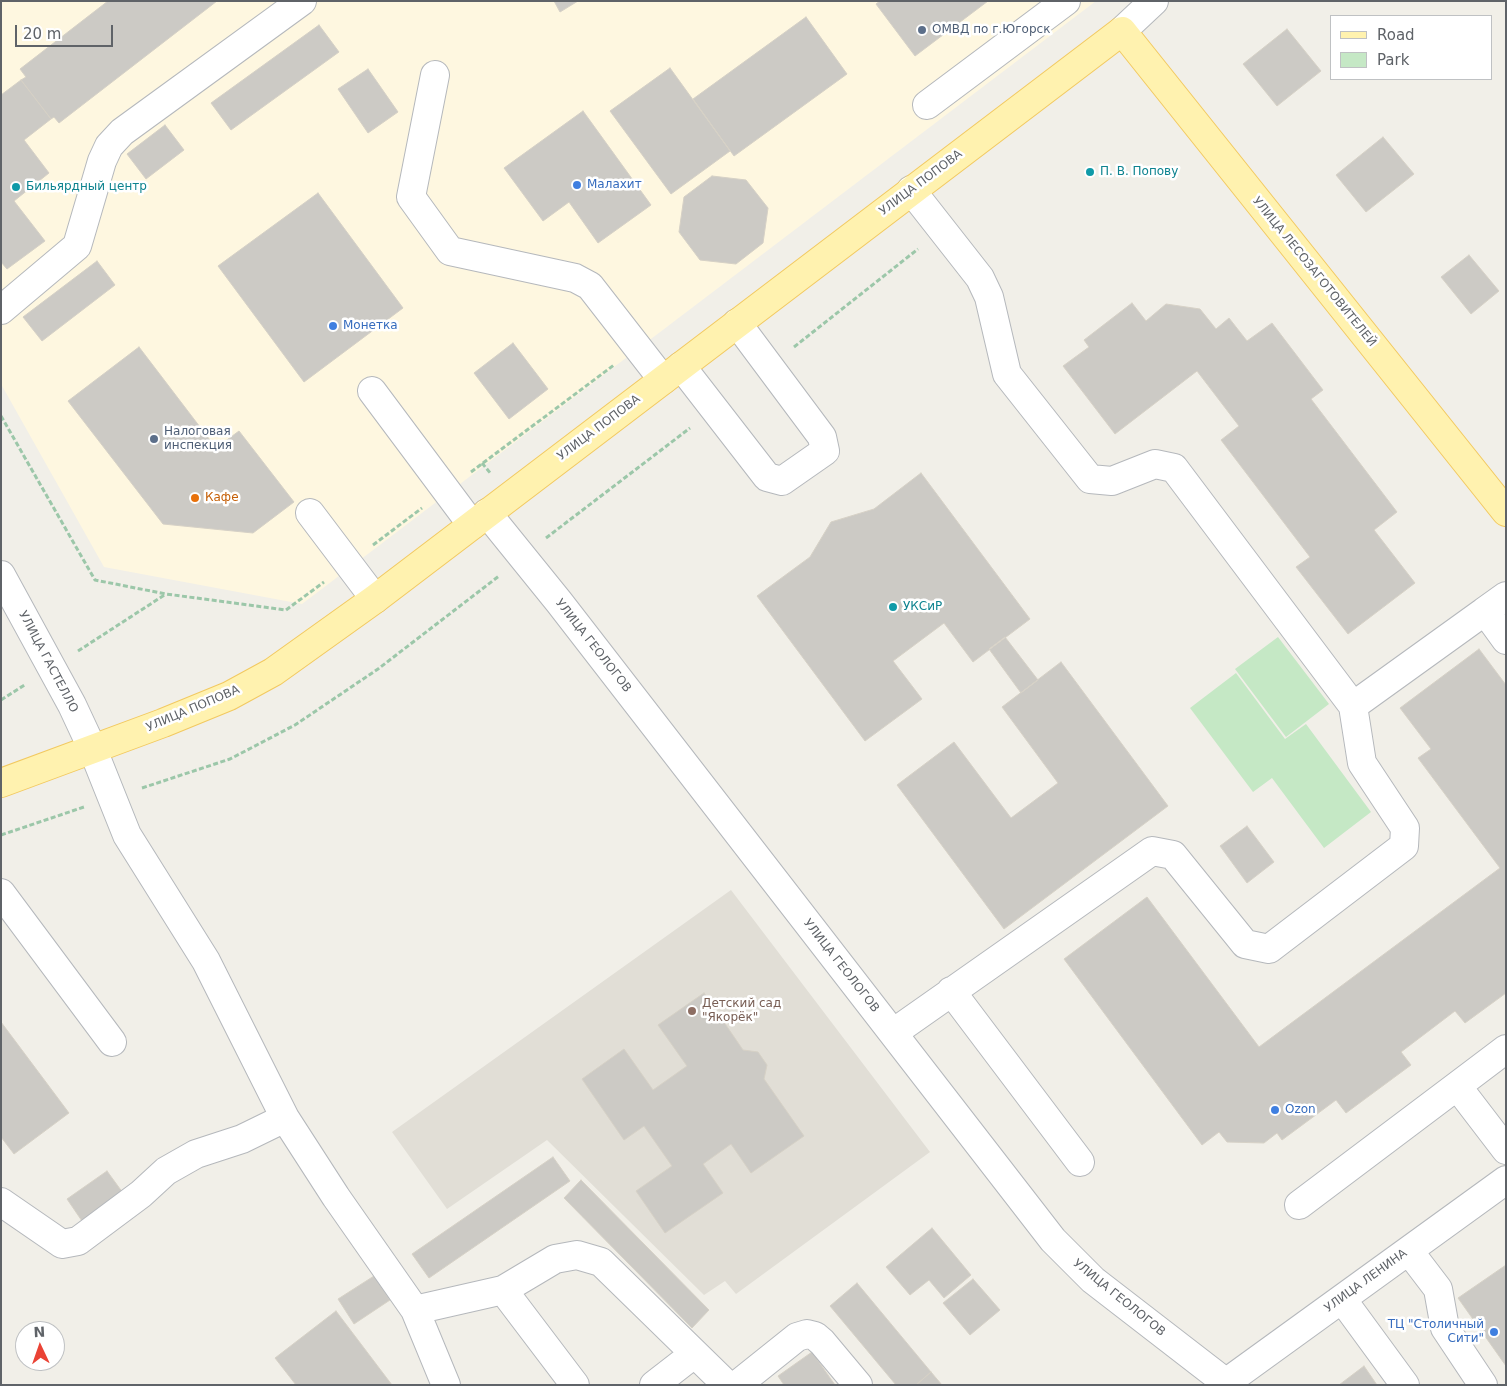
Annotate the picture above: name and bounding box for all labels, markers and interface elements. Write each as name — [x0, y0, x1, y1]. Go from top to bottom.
scale bar — [18, 15, 115, 47]
legend — [1330, 15, 1492, 80]
place label: ОМВД по г.Югорск — [932, 23, 1050, 37]
marker: ОМВД по г.Югорск — [916, 24, 928, 36]
text: 20 m — [23, 25, 61, 43]
text: Road — [1377, 26, 1415, 44]
text: Park — [1377, 51, 1409, 69]
street label: УЛИЦА ПОПОВА — [877, 147, 965, 219]
place label: П. В. Попову — [1100, 165, 1178, 179]
marker: П. В. Попову — [1084, 166, 1096, 178]
place label: Малахит — [587, 178, 642, 192]
marker: Малахит — [571, 179, 583, 191]
place label: Бильярдный центр — [26, 180, 147, 194]
marker: Бильярдный центр — [10, 181, 22, 193]
street label: УЛИЦА ЛЕСОЗАГОТОВИТЕЛЕЙ — [1249, 194, 1379, 350]
place label: Монетка — [343, 319, 398, 333]
marker: Монетка — [327, 320, 339, 332]
street label: УЛИЦА ПОПОВА — [555, 392, 643, 464]
place label: Налоговая инспекция — [164, 425, 232, 453]
marker: Налоговая инспекция — [148, 433, 160, 445]
place label: Кафе — [205, 491, 239, 505]
marker: Кафе — [189, 492, 201, 504]
street label: УЛИЦА ГЕОЛОГОВ — [552, 596, 634, 696]
place label: УКСиР — [903, 600, 942, 614]
marker: УКСиР — [887, 601, 899, 613]
street label: УЛИЦА ГАСТЕЛЛО — [15, 609, 81, 715]
street label: УЛИЦА ПОПОВА — [144, 683, 242, 735]
street label: УЛИЦА ГЕОЛОГОВ — [800, 916, 882, 1016]
place label: Детский сад "Якорёк" — [702, 997, 781, 1025]
marker: Детский сад "Якорёк" — [686, 1005, 698, 1017]
place label: Ozon — [1285, 1103, 1316, 1117]
marker: Ozon — [1269, 1104, 1281, 1116]
street label: УЛИЦА ЛЕНИНА — [1322, 1246, 1410, 1316]
street label: УЛИЦА ГЕОЛОГОВ — [1070, 1256, 1168, 1340]
place label: ТЦ "Столичный Сити" — [1388, 1318, 1484, 1346]
north arrow — [15, 1321, 65, 1371]
text: N — [33, 1324, 46, 1340]
marker: ТЦ "Столичный Сити" — [1488, 1326, 1500, 1338]

